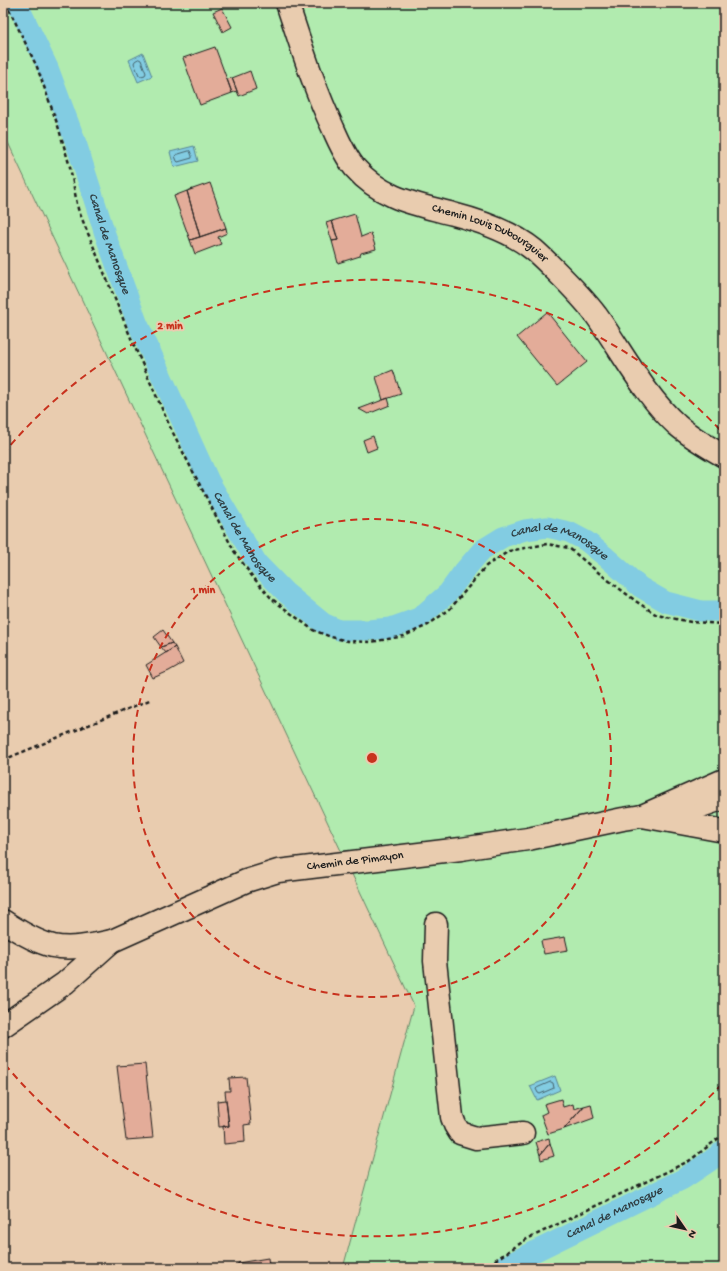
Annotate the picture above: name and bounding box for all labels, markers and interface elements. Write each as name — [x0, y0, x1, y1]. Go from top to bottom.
water label: Canal de Manosque — [85, 191, 134, 297]
street label: Chemin Louis Dubourguier — [430, 202, 552, 267]
text: 2 min — [157, 320, 183, 334]
water label: Canal de Manosque — [209, 489, 280, 586]
water label: Canal de Manosque — [508, 519, 612, 564]
text: 1 min — [190, 584, 216, 598]
centre of rings — [365, 751, 379, 765]
street label: Chemin de Pimayon — [306, 849, 405, 874]
water label: Canal de Manosque — [563, 1182, 666, 1243]
north arrow — [665, 1209, 705, 1249]
text: N — [685, 1227, 699, 1240]

